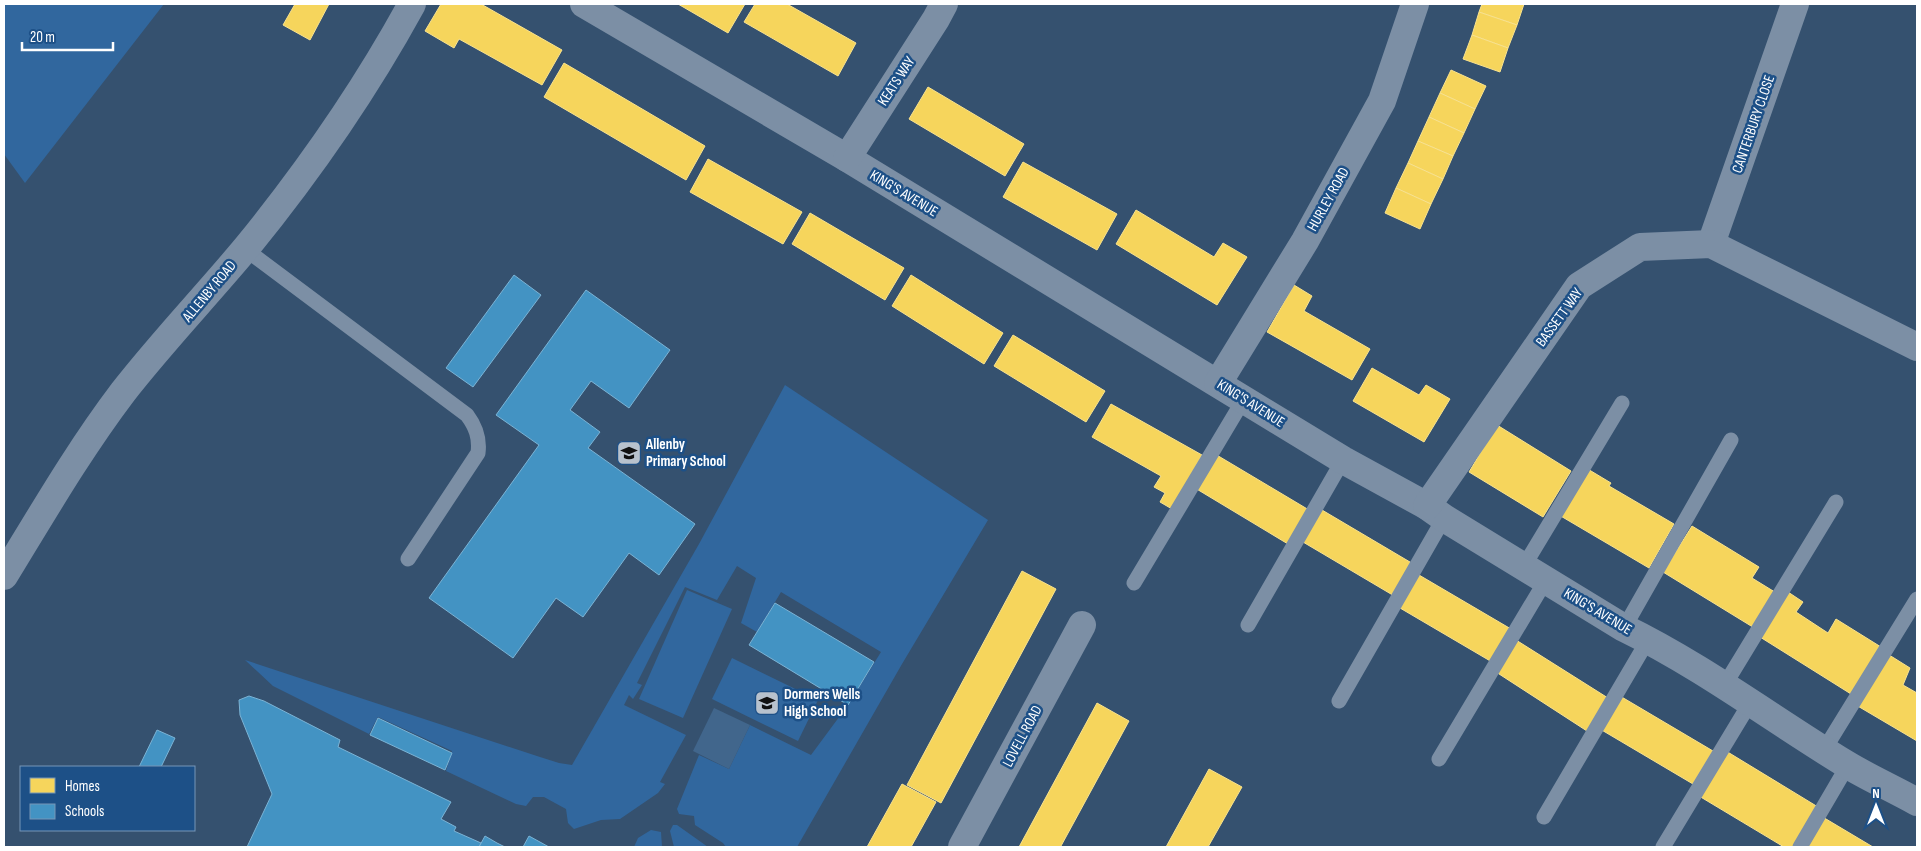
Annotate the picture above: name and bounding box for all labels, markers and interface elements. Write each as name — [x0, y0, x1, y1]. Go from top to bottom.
scale bar — [22, 20, 114, 52]
text: 20 m — [30, 28, 55, 47]
street label: KEATS WAY — [874, 52, 920, 109]
street label: CANTERBURY CLOSE — [1728, 73, 1779, 176]
street label: HURLEY ROAD — [1303, 164, 1354, 235]
street label: KING'S AVENUE — [866, 166, 941, 221]
street label: ALLENBY ROAD — [178, 257, 241, 327]
street label: BASSETT WAY — [1532, 284, 1587, 350]
street label: KING'S AVENUE — [1213, 375, 1288, 432]
place label: Allenby Primary School — [645, 435, 726, 471]
school or university icon: Allenby Primary School — [616, 440, 642, 466]
street label: KING'S AVENUE — [1560, 584, 1635, 639]
place label: Dormers Wells High School — [784, 685, 861, 721]
school or university icon: Dormers Wells High School — [754, 690, 780, 716]
street label: LOVELL ROAD — [998, 702, 1047, 770]
legend — [20, 766, 195, 831]
text: Homes — [65, 777, 100, 796]
north arrow — [1851, 781, 1901, 831]
text: N — [1872, 785, 1880, 802]
text: Schools — [65, 802, 104, 821]

